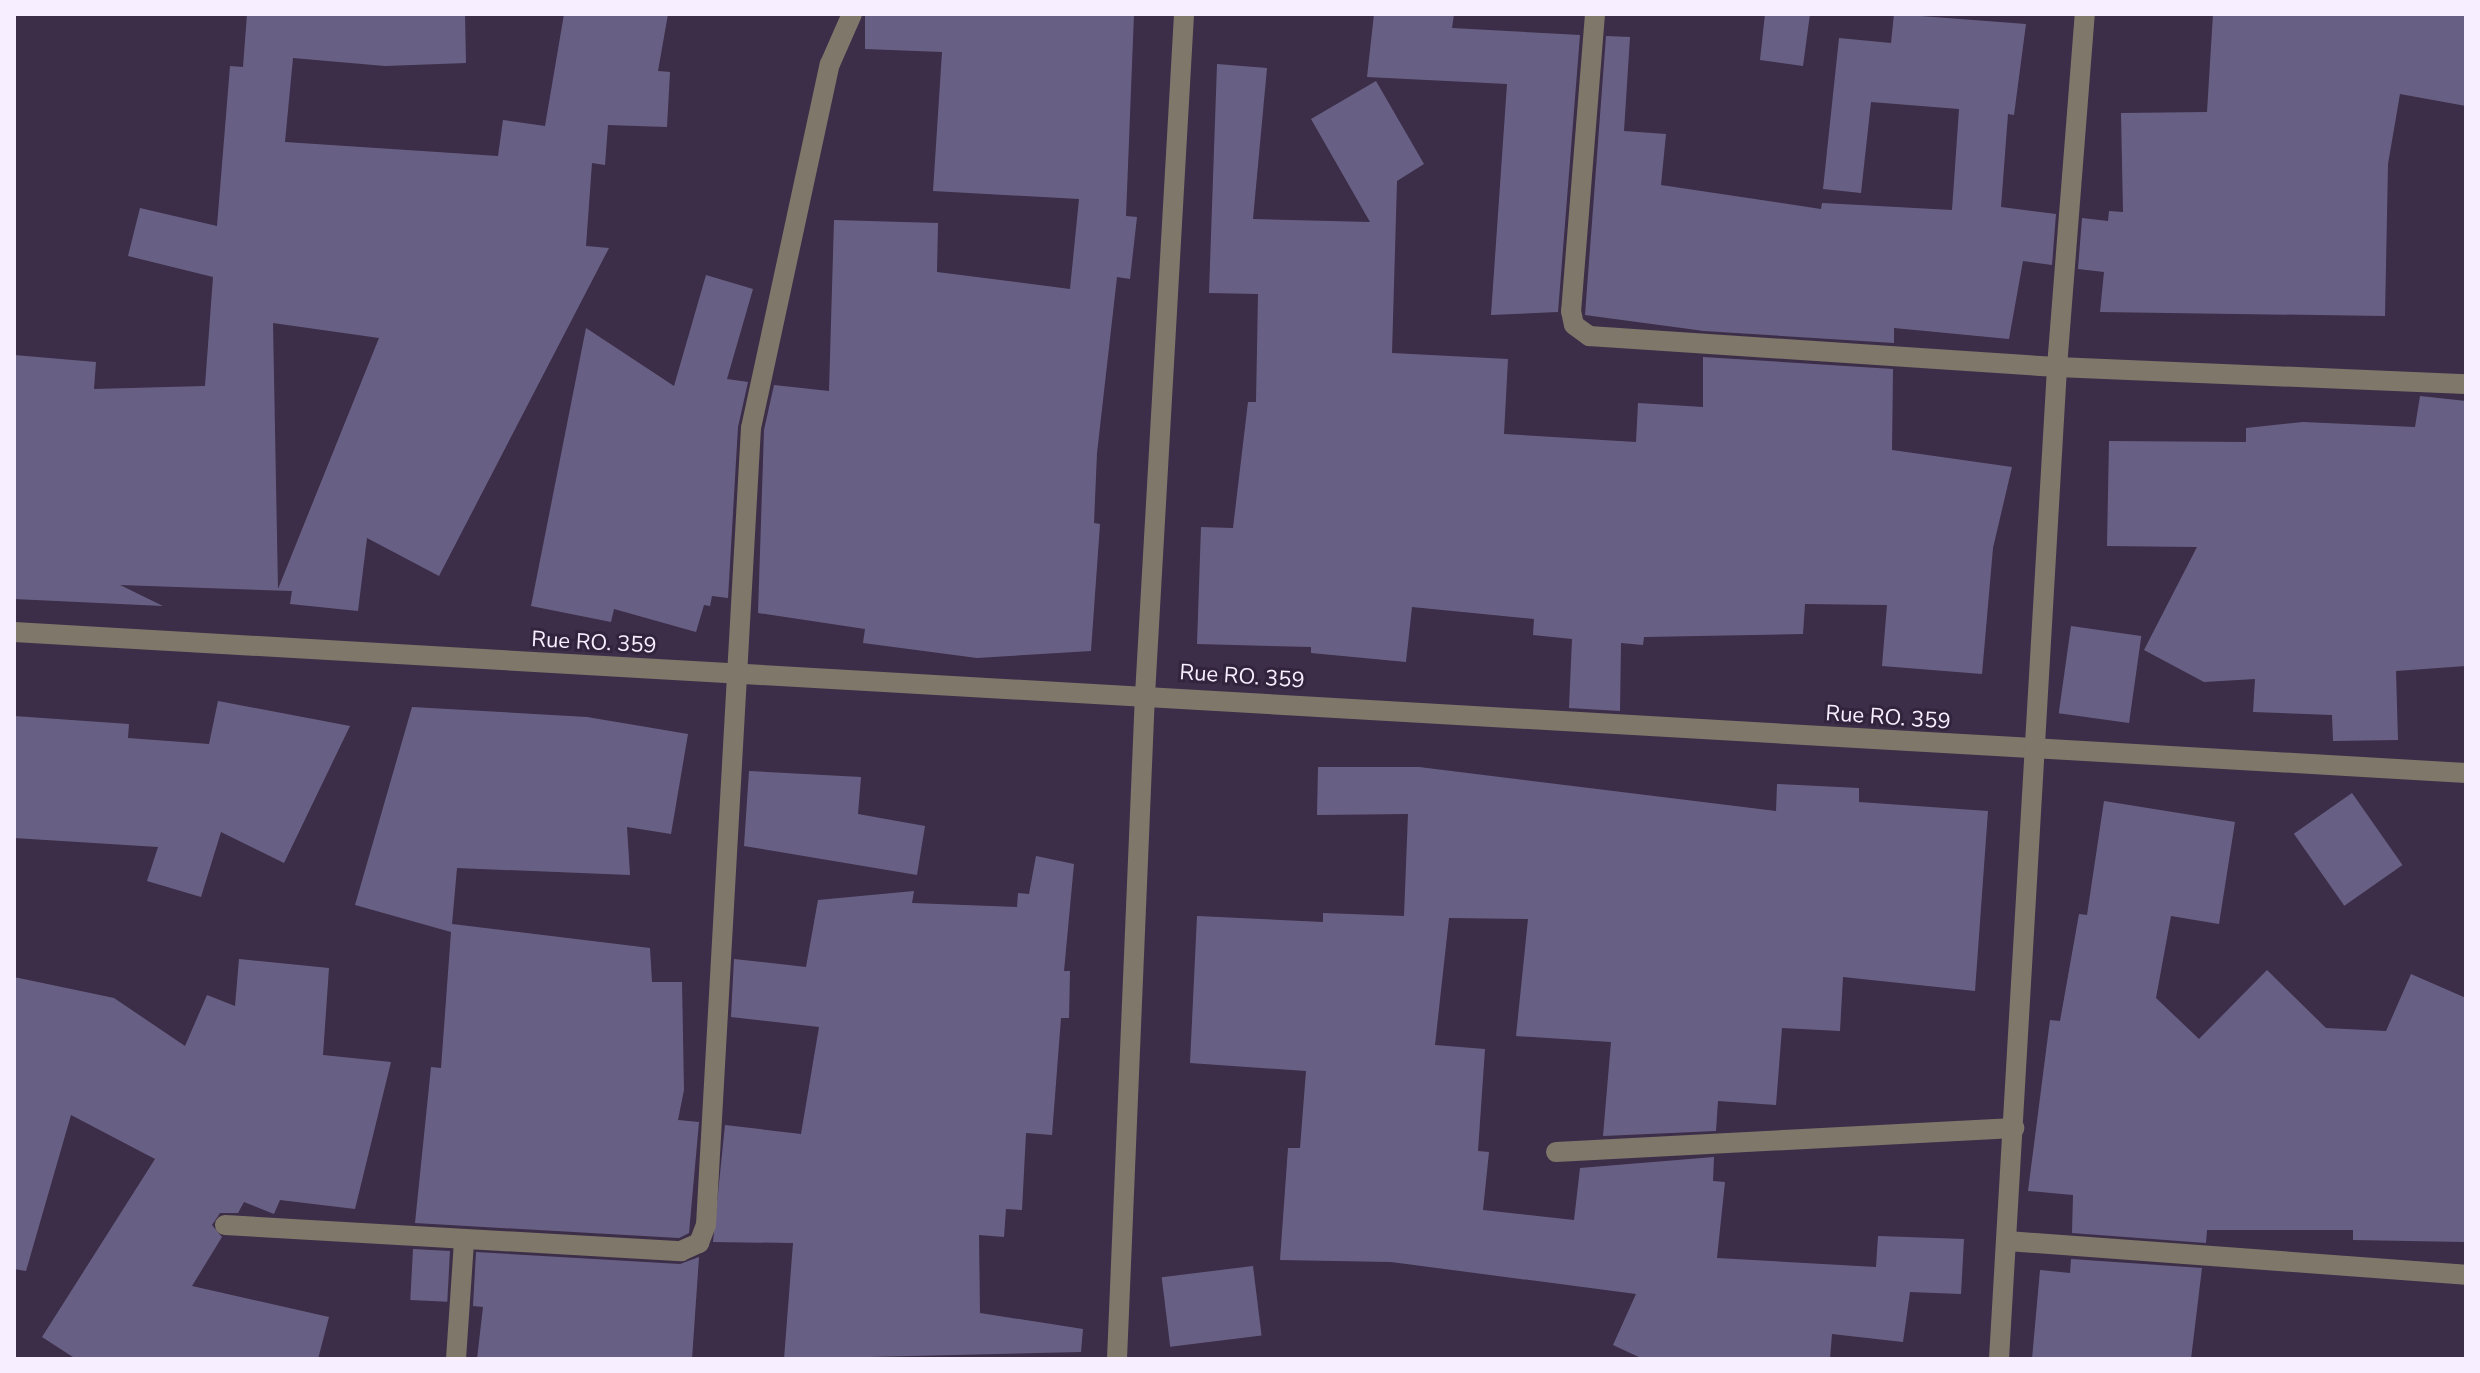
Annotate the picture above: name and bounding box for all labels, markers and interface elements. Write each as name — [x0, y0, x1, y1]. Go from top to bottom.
street label: Rue RO. 359 — [531, 627, 657, 659]
street label: Rue RO. 359 — [1179, 659, 1305, 695]
street label: Rue RO. 359 — [1825, 700, 1951, 736]

